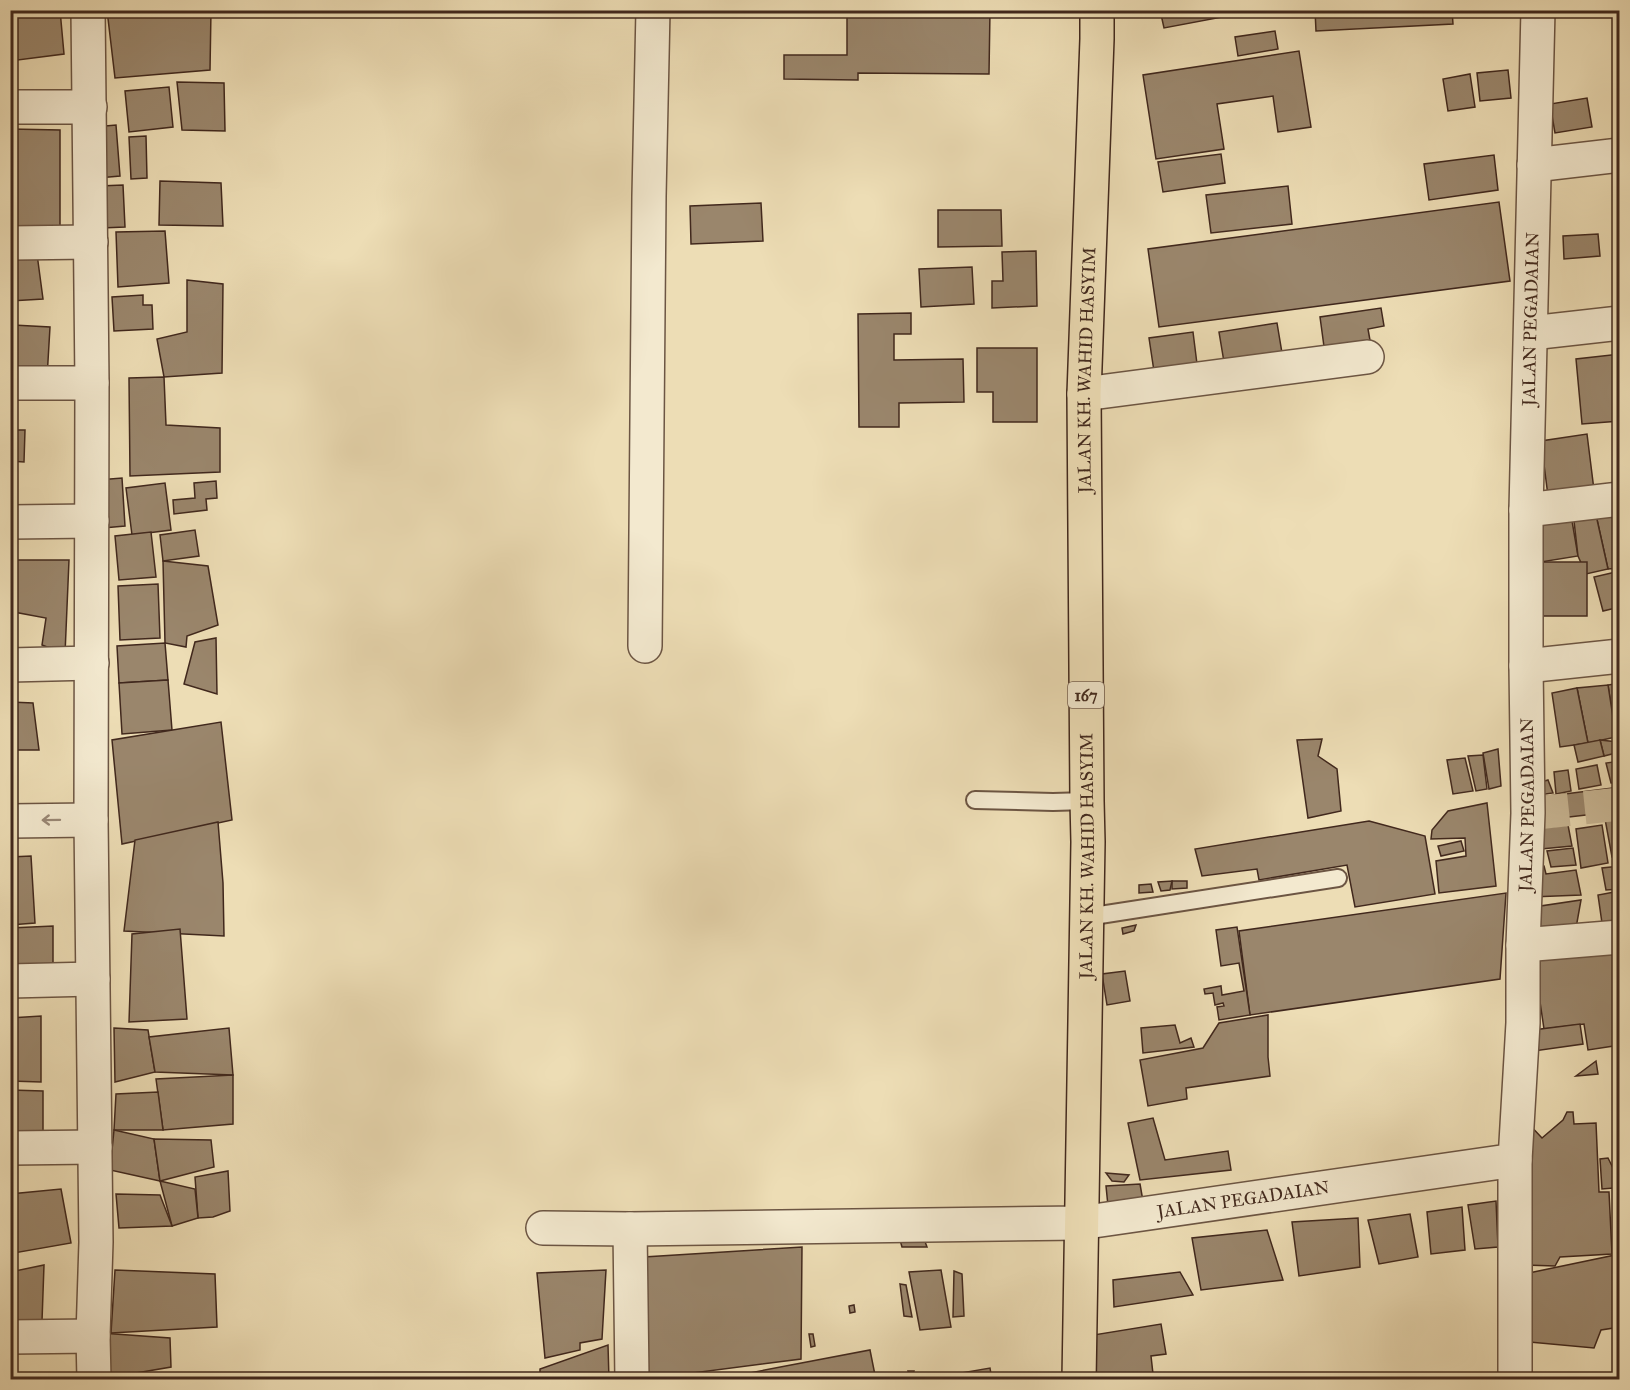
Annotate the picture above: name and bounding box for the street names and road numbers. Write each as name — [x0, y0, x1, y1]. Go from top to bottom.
street label: JALAN PEGADAIAN — [1517, 232, 1544, 408]
street label: JALAN KH. WAHID HASYIM — [1073, 247, 1100, 495]
road number: 167 — [1068, 682, 1104, 708]
street label: JALAN PEGADAIAN — [1514, 718, 1539, 894]
street label: JALAN KH. WAHID HASYIM — [1075, 733, 1099, 981]
street label: JALAN PEGADAIAN — [1154, 1176, 1331, 1224]

